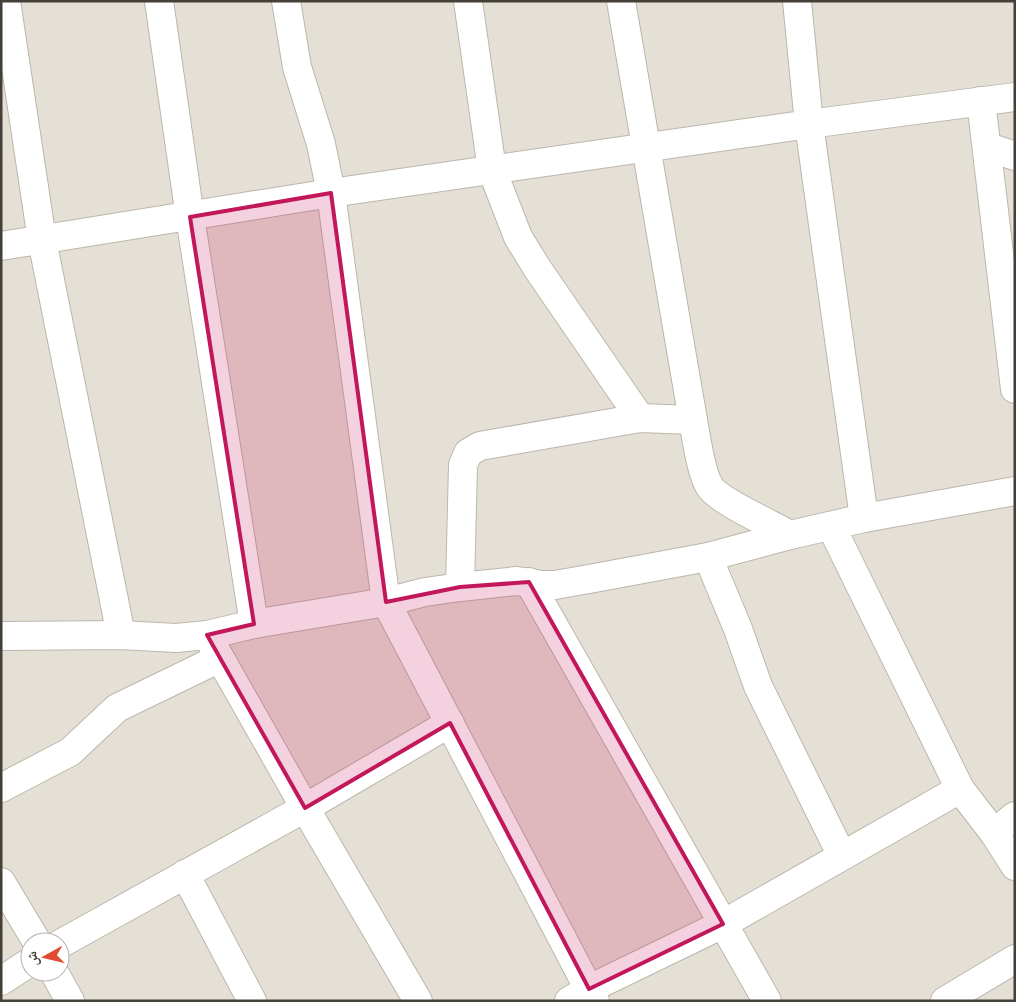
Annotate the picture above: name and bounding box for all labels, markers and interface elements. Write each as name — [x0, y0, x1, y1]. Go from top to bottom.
north arrow — [20, 932, 70, 982]
text: ش — [22, 950, 42, 967]

